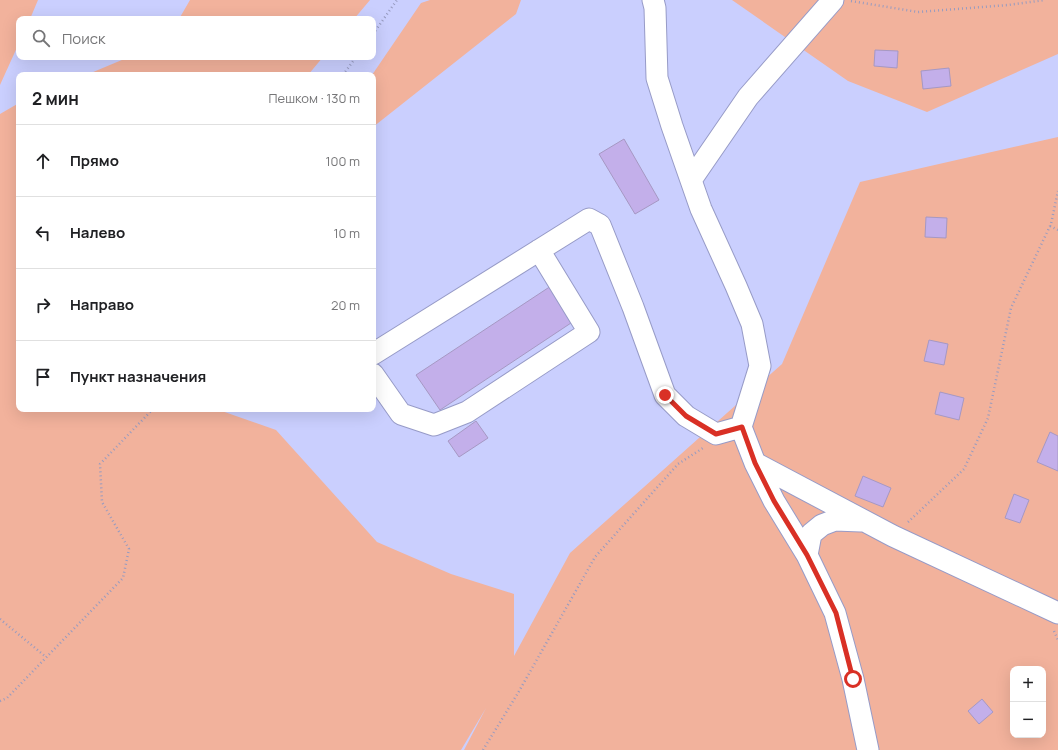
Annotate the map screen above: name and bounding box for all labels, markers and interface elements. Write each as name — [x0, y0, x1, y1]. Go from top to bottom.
search box — [16, 16, 376, 60]
icon: search — [30, 27, 52, 49]
text: Поиск — [62, 28, 106, 49]
text: 2 мин — [32, 87, 79, 110]
text: Пешком · 130 m — [269, 89, 360, 107]
icon: ahead — [32, 150, 54, 172]
text: Прямо — [70, 150, 119, 171]
text: 100 m — [325, 152, 360, 170]
icon: left — [32, 222, 54, 244]
text: Налево — [70, 222, 125, 243]
text: 10 m — [333, 224, 360, 242]
icon: right — [32, 294, 54, 316]
text: Направо — [70, 294, 134, 315]
text: 20 m — [331, 296, 360, 314]
icon: arrive — [32, 366, 54, 388]
text: Пункт назначения — [70, 366, 206, 387]
route end — [656, 386, 674, 404]
map controls — [1010, 666, 1046, 738]
button: + — [1010, 666, 1046, 702]
route start — [844, 670, 862, 688]
button: − — [1010, 702, 1046, 738]

